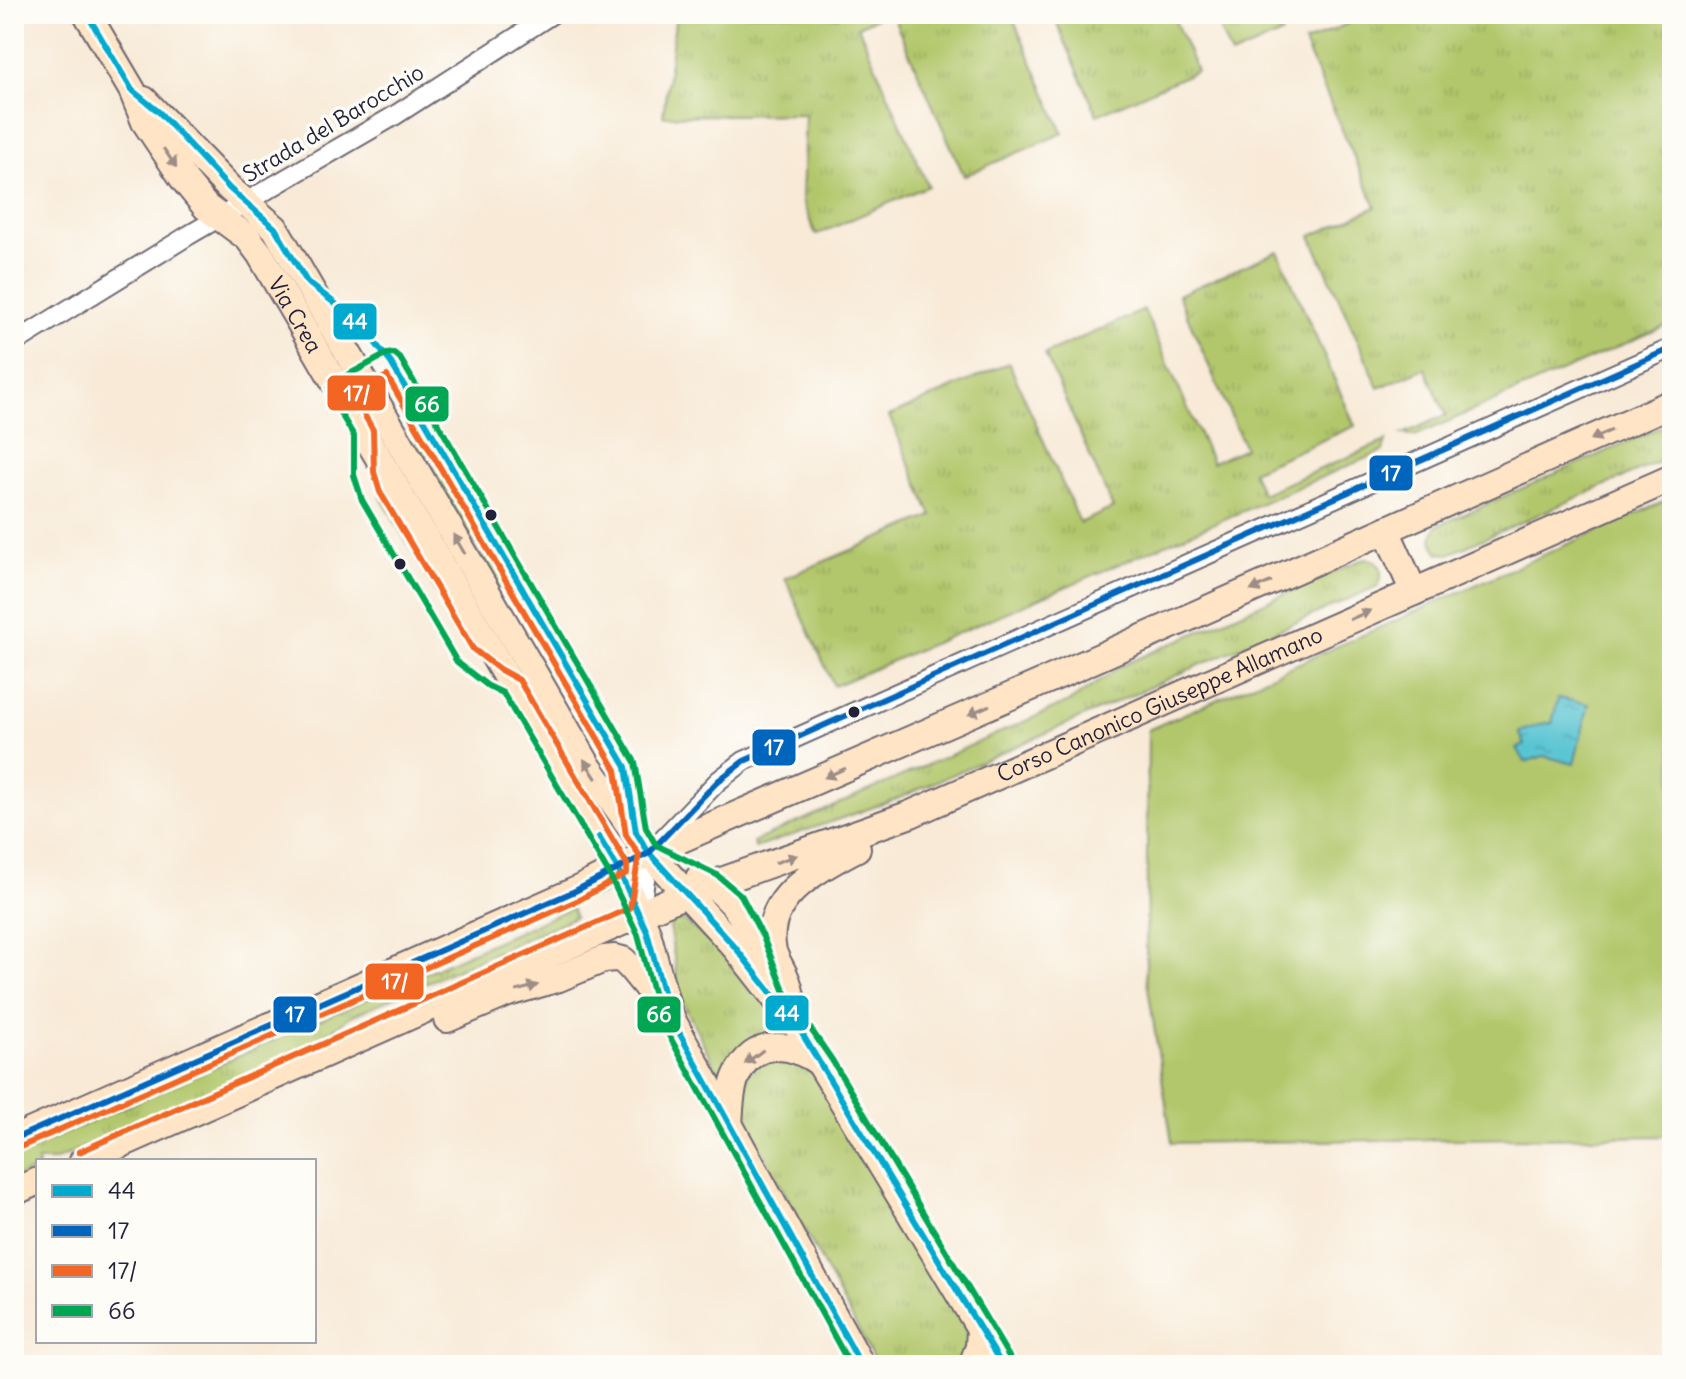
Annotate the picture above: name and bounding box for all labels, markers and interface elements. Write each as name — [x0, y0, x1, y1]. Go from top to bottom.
street label: Strada del Barocchio — [237, 58, 429, 188]
one-way arrow — [162, 147, 176, 169]
street label: Via Crea — [262, 272, 328, 358]
line badge: 44 — [332, 302, 378, 341]
text: 44 — [342, 307, 368, 335]
line badge: 17/ — [326, 374, 387, 412]
text: 17/ — [344, 379, 370, 407]
line badge: 66 — [404, 385, 450, 423]
text: 66 — [414, 390, 440, 418]
one-way arrow — [1589, 428, 1612, 442]
line badge: 17 — [1368, 454, 1414, 492]
text: 17 — [1381, 459, 1401, 487]
unlabelled marker — [483, 507, 499, 523]
one-way arrow — [452, 533, 466, 555]
unlabelled marker — [392, 556, 408, 572]
one-way arrow — [1249, 579, 1272, 592]
one-way arrow — [1348, 609, 1372, 622]
street label: Corso Canonico Giuseppe Allamano — [992, 620, 1327, 788]
unlabelled marker — [846, 704, 862, 720]
one-way arrow — [967, 704, 991, 717]
line badge: 17 — [751, 728, 797, 767]
text: 17 — [764, 733, 784, 761]
one-way arrow — [584, 758, 598, 780]
one-way arrow — [823, 767, 847, 780]
one-way arrow — [774, 852, 798, 864]
line badge: 17/ — [364, 962, 425, 1001]
text: 17/ — [382, 967, 408, 995]
one-way arrow — [516, 981, 540, 994]
line badge: 44 — [764, 994, 810, 1032]
line badge: 17 — [272, 995, 318, 1034]
line badge: 66 — [636, 995, 682, 1034]
text: 44 — [774, 999, 800, 1027]
text: 17 — [285, 1000, 305, 1028]
text: 66 — [646, 1000, 672, 1028]
one-way arrow — [744, 1049, 764, 1065]
legend — [36, 1159, 316, 1343]
text: 44 — [108, 1175, 136, 1205]
text: 17 — [108, 1215, 130, 1245]
text: 17/ — [108, 1255, 137, 1285]
text: 66 — [108, 1295, 136, 1325]

